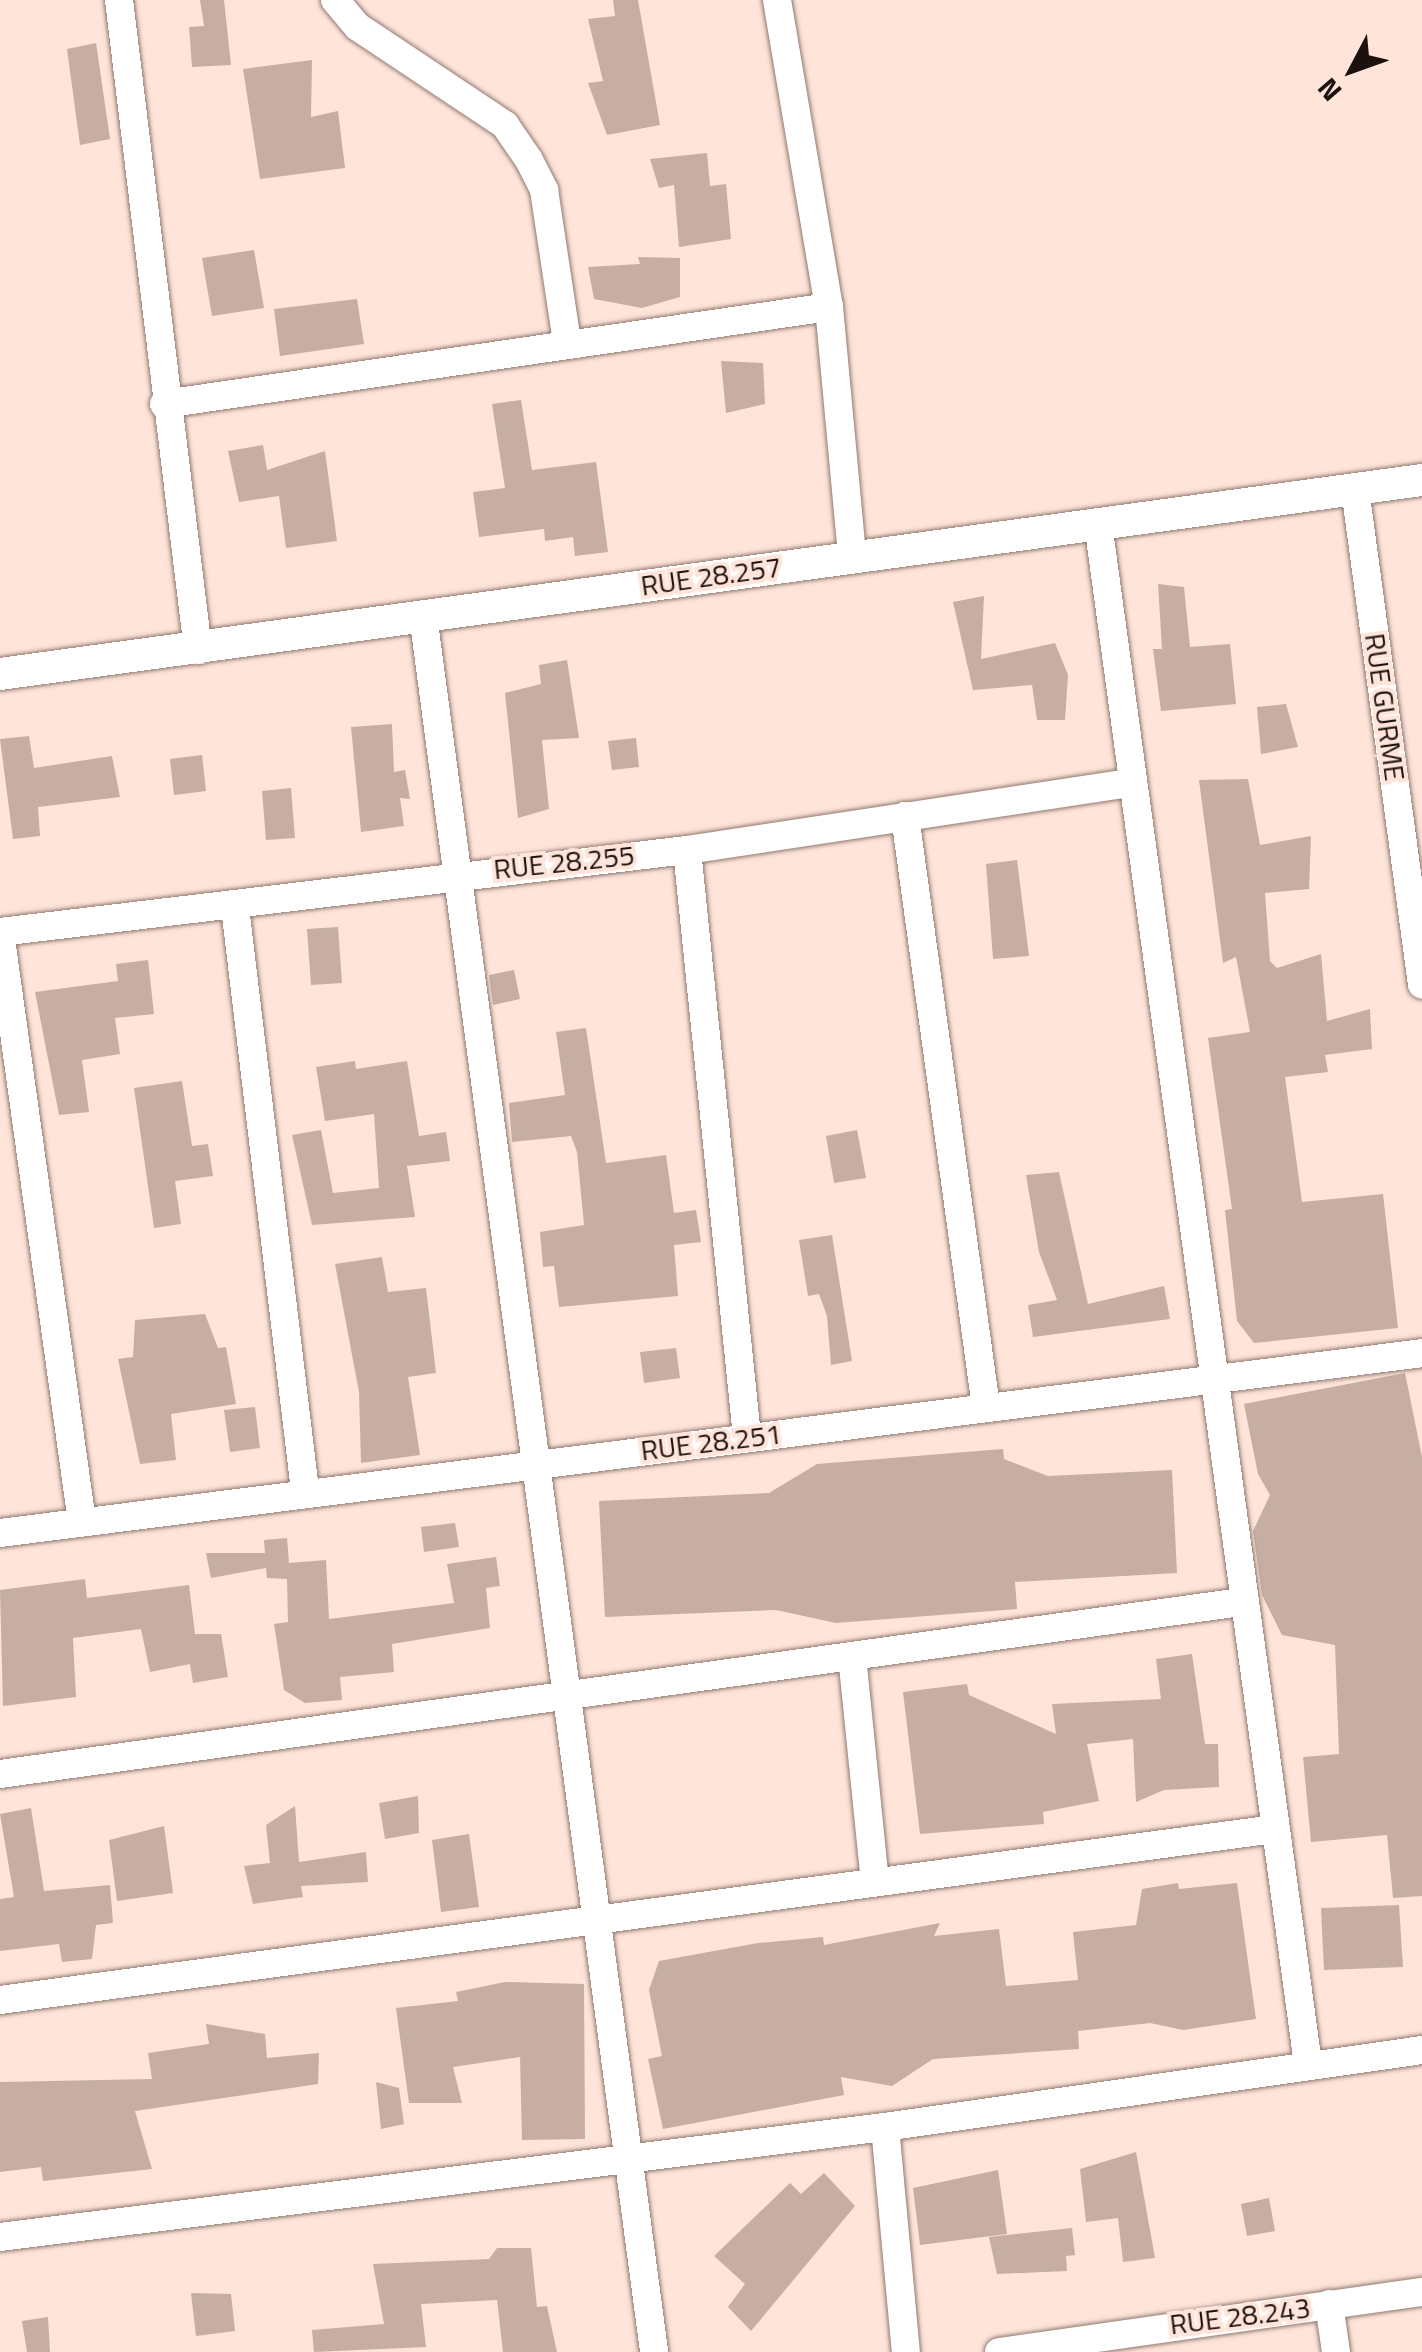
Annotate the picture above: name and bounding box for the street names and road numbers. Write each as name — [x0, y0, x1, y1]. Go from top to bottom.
street label: RUE 28.257 — [639, 550, 783, 602]
street label: RUE GURME — [1358, 631, 1412, 783]
street label: RUE 28.255 — [492, 838, 636, 886]
street label: RUE 28.251 — [639, 1417, 783, 1467]
street label: RUE 28.243 — [1168, 2291, 1312, 2341]

